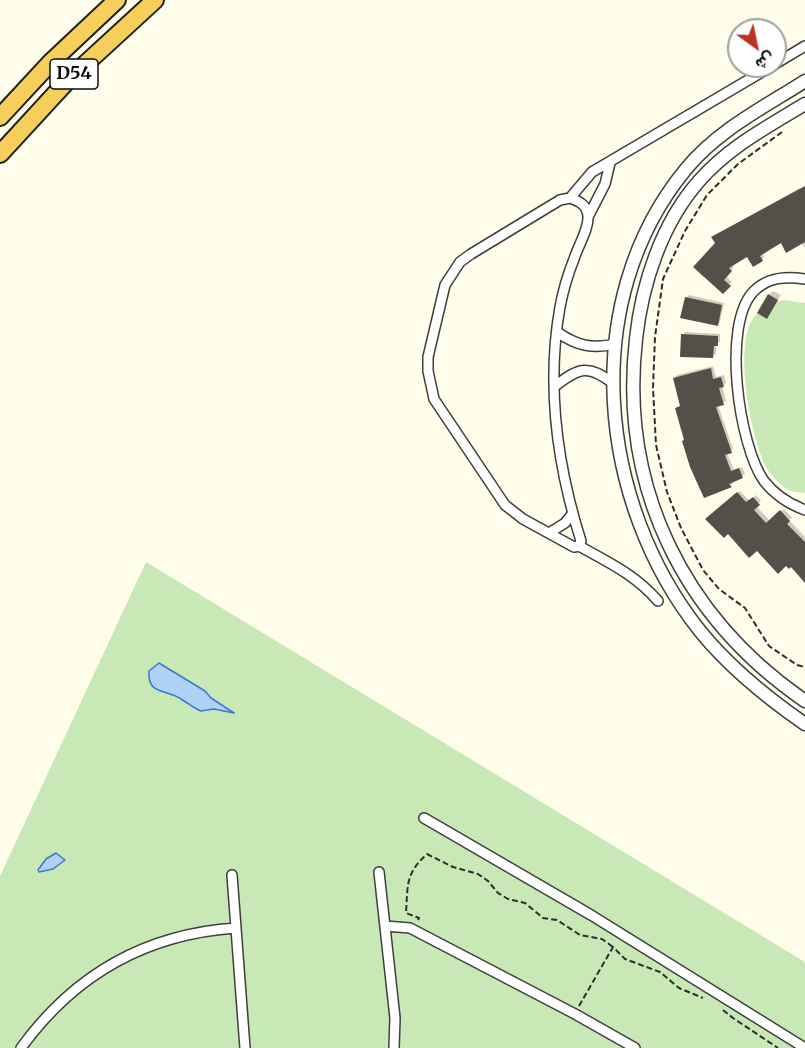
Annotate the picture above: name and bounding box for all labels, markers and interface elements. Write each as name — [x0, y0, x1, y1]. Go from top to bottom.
north arrow — [727, 18, 787, 78]
text: ش — [752, 48, 779, 75]
road number: D54 — [50, 59, 98, 89]

